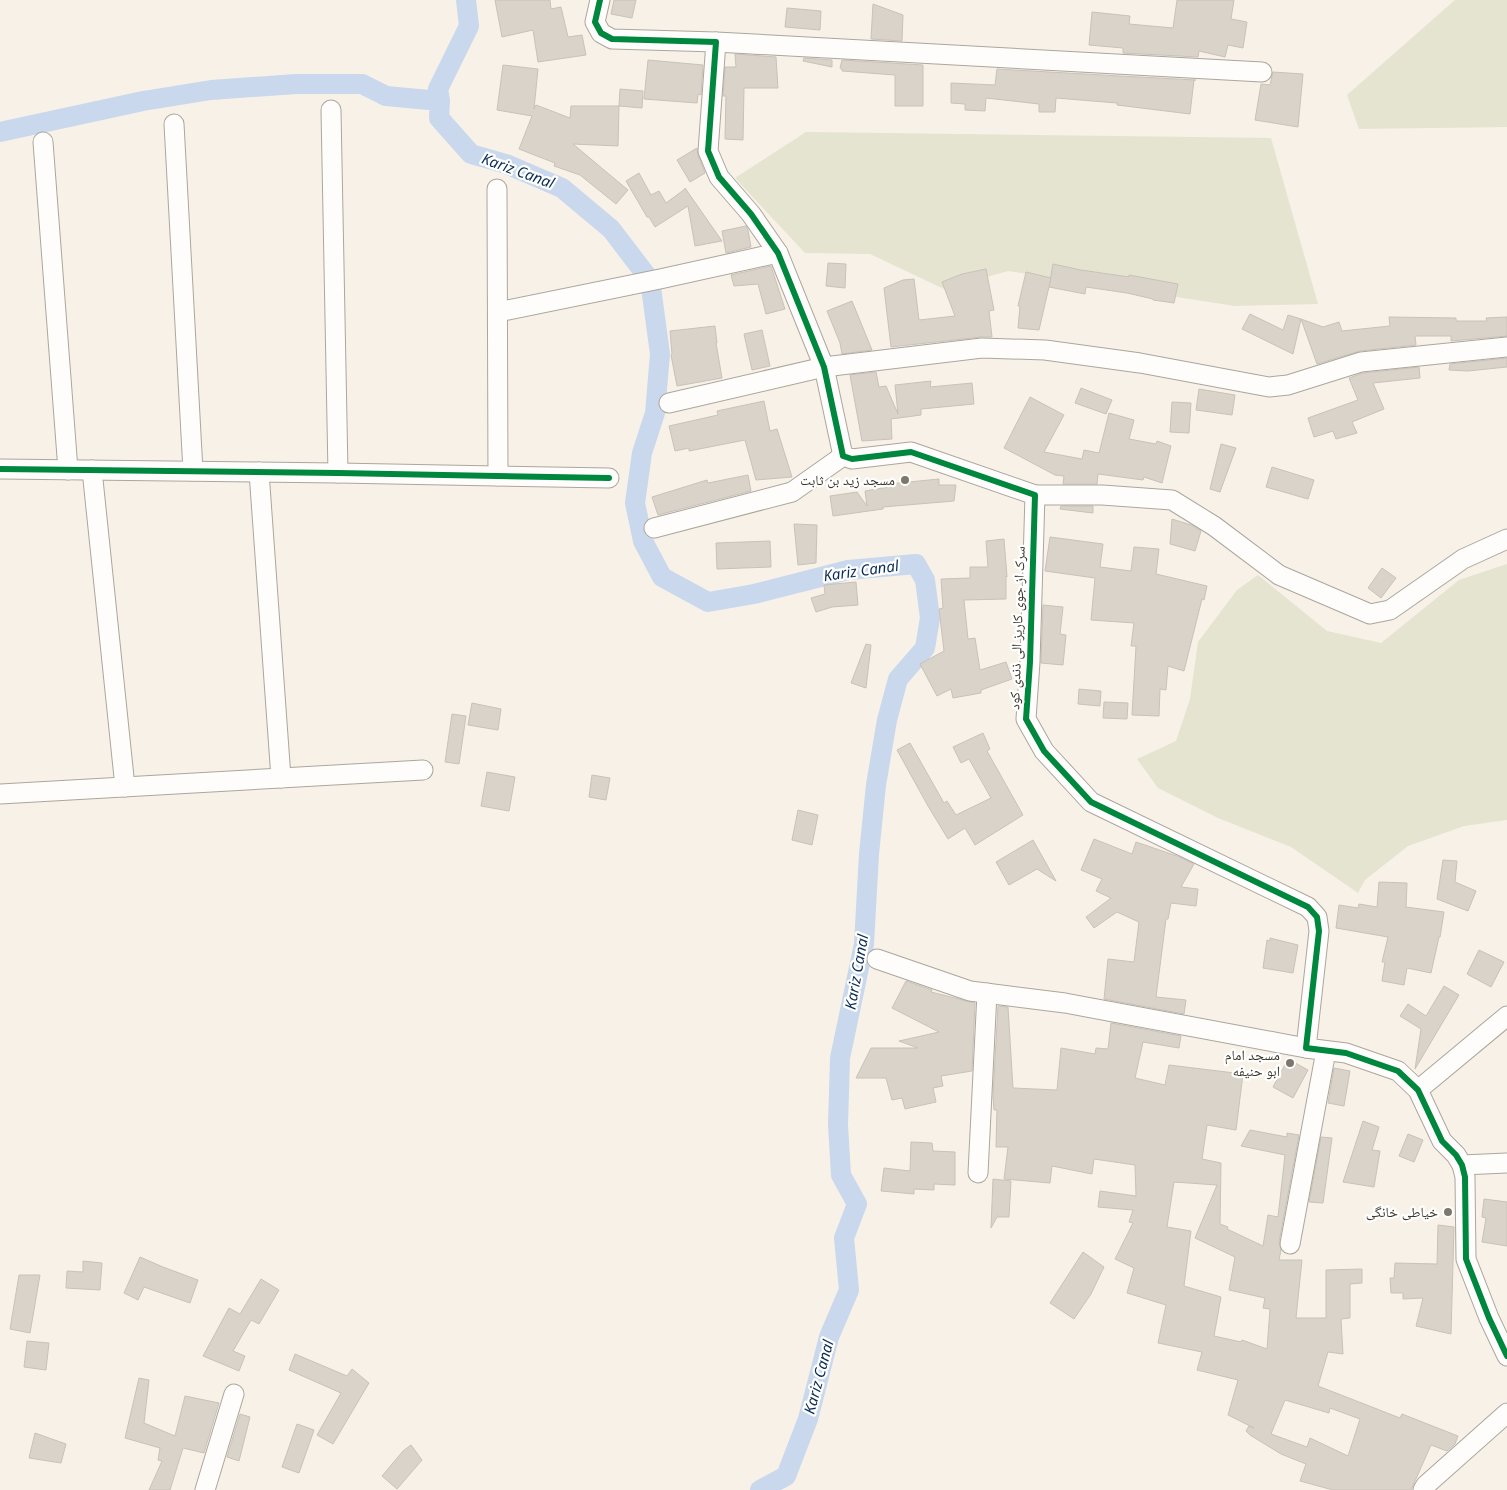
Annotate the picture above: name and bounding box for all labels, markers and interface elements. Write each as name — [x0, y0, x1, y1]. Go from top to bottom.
water label: Kariz Canal — [479, 148, 558, 193]
place label: مسجد زید بن ثابت — [800, 470, 895, 489]
marker: مسجد زید بن ثابت — [899, 474, 911, 486]
street label: سرک از جوی کاریز الی ذندی کود — [1004, 546, 1029, 710]
water label: Kariz Canal — [822, 555, 901, 585]
water label: Kariz Canal — [840, 932, 873, 1011]
place label: مسجد امام ابو حنیفه — [1225, 1045, 1280, 1080]
marker: مسجد امام ابو حنیفه — [1284, 1057, 1296, 1069]
place label: خیاطی خانگی — [1366, 1202, 1438, 1221]
marker: خیاطی خانگی — [1442, 1206, 1454, 1218]
water label: Kariz Canal — [799, 1336, 838, 1416]

